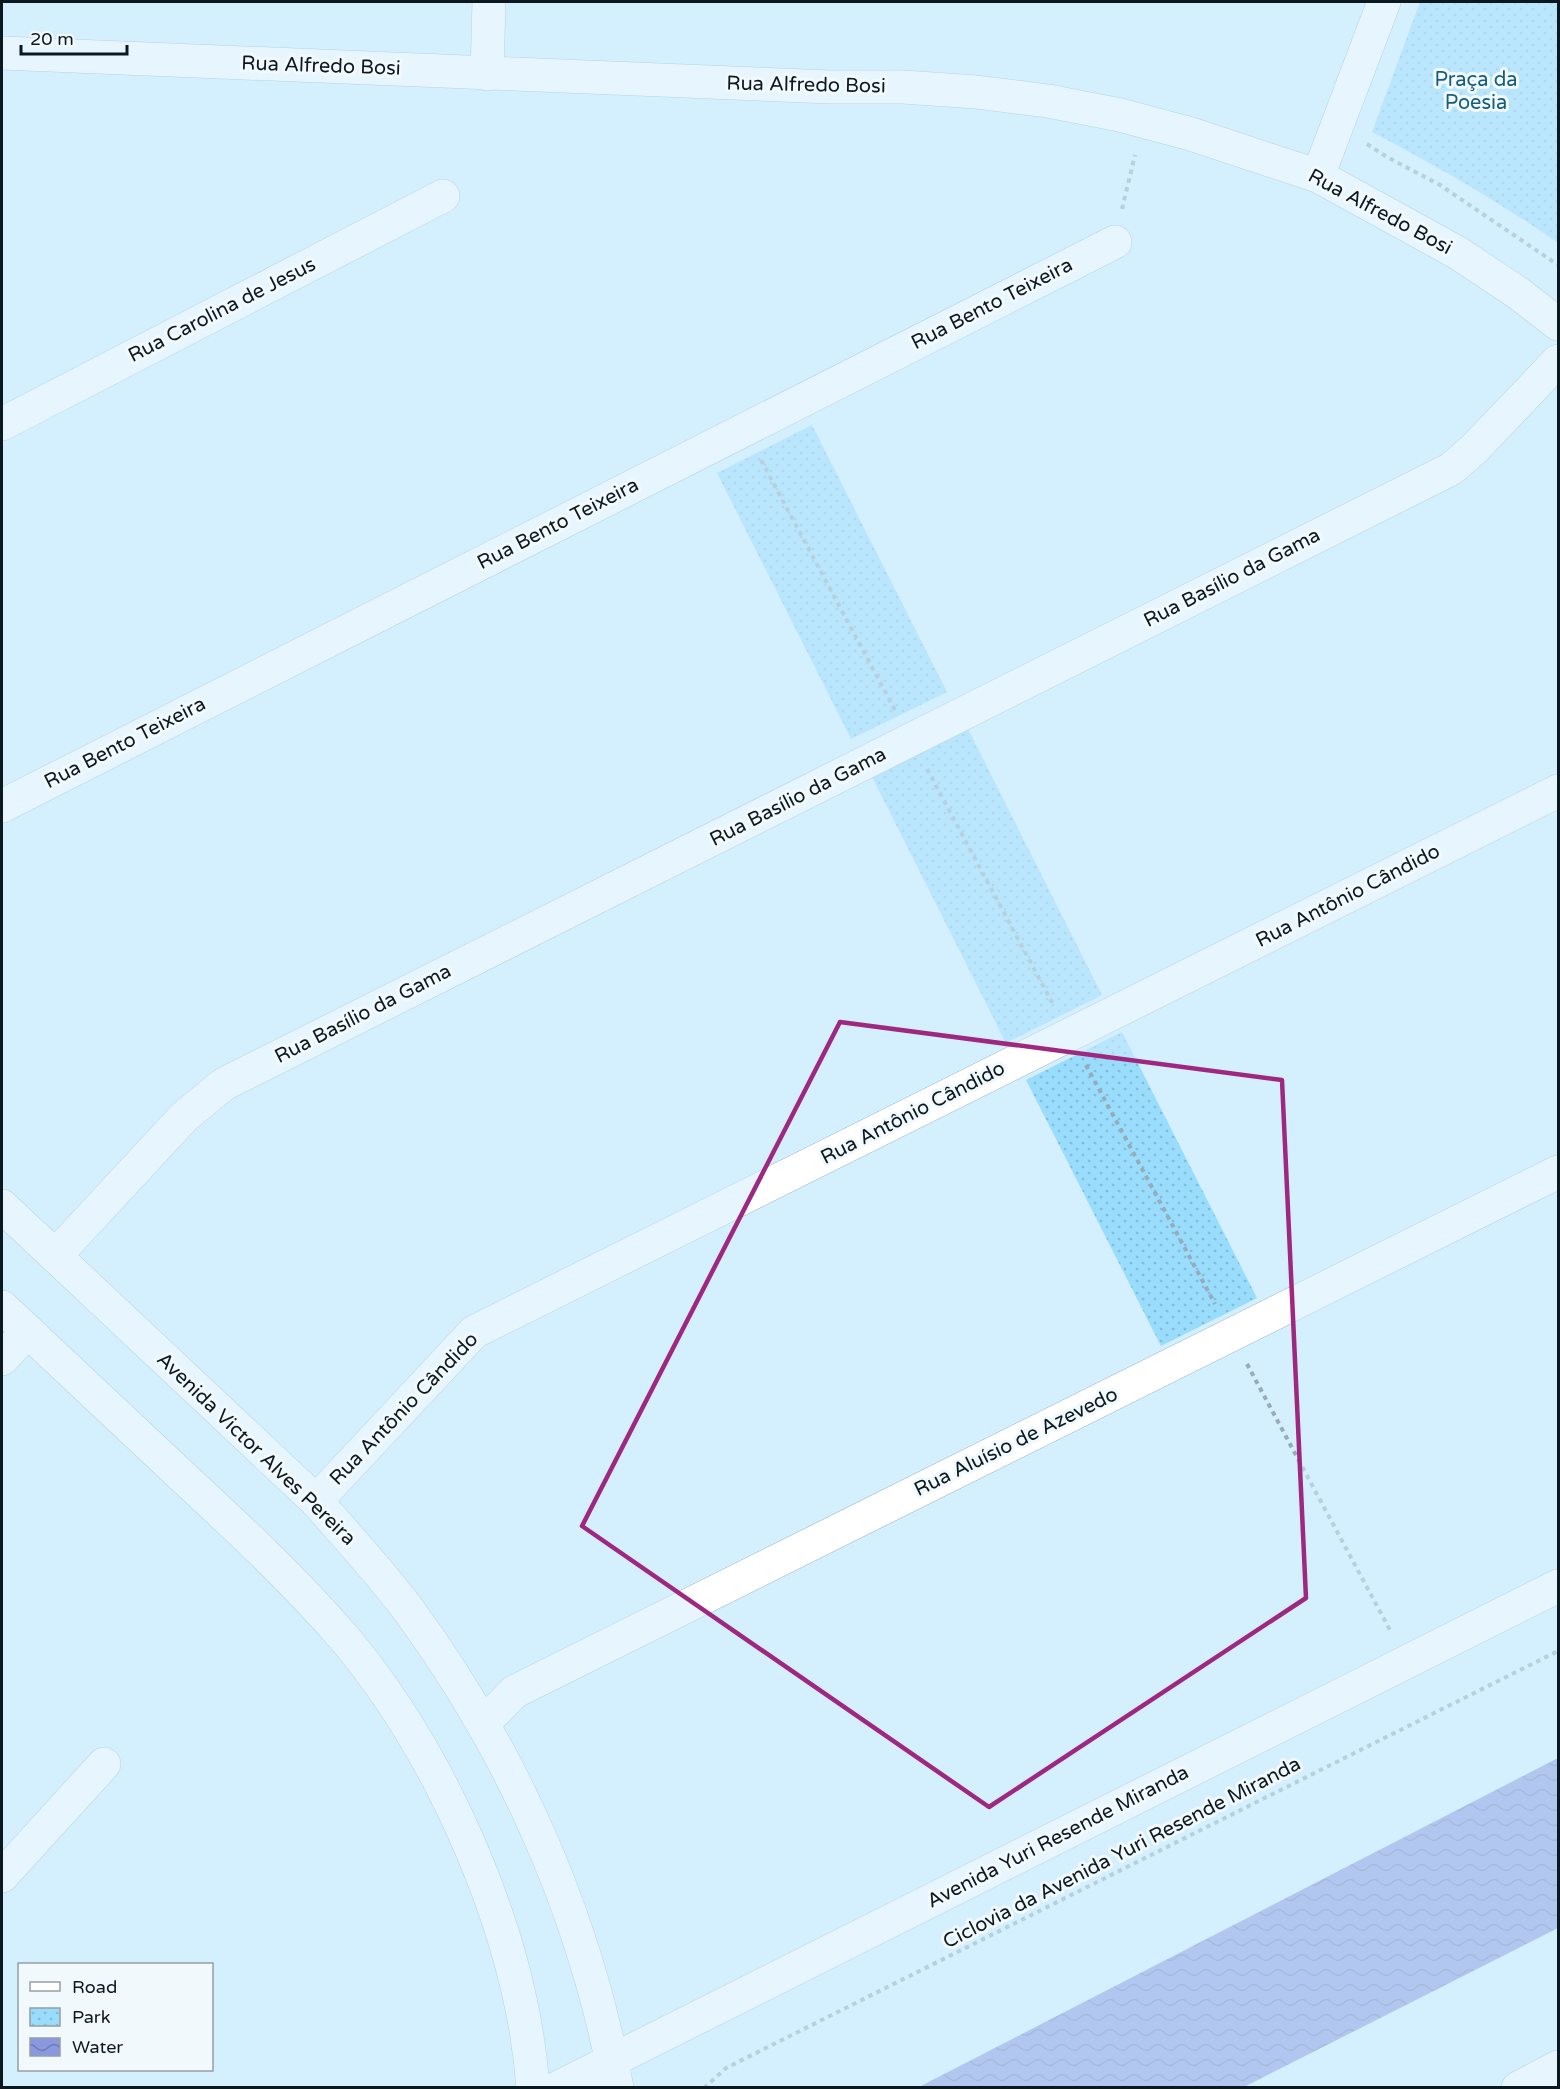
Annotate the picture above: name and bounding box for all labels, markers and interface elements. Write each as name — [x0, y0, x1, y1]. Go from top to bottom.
scale bar — [21, 18, 128, 56]
text: 20 m — [30, 28, 74, 50]
street label: Rua Alfredo Bosi — [241, 51, 401, 81]
park label: Praça da Poesia — [1434, 68, 1518, 115]
street label: Rua Alfredo Bosi — [726, 72, 886, 98]
street label: Rua Alfredo Bosi — [1304, 164, 1456, 260]
street label: Rua Carolina de Jesus — [124, 252, 320, 368]
street label: Rua Bento Teixeira — [907, 253, 1077, 355]
street label: Rua Bento Teixeira — [473, 473, 643, 575]
street label: Rua Basílio da Gama — [1140, 523, 1324, 633]
street label: Rua Bento Teixeira — [40, 692, 210, 794]
street label: Rua Basílio da Gama — [706, 742, 890, 852]
street label: Rua Antônio Cândido — [1252, 839, 1444, 953]
street label: Rua Basílio da Gama — [271, 959, 455, 1069]
street label: Rua Antônio Cândido — [817, 1056, 1009, 1170]
street label: Rua Antônio Cândido — [325, 1327, 483, 1491]
street label: Avenida Victor Alves Pereira — [151, 1347, 361, 1551]
street label: Rua Aluísio de Azevedo — [910, 1382, 1122, 1502]
street label: Ciclovia da Avenida Yuri Resende Miranda — [939, 1752, 1305, 1954]
street label: Avenida Yuri Resende Miranda — [923, 1760, 1193, 1914]
legend — [18, 1963, 213, 2071]
text: Road — [72, 1976, 117, 1998]
text: Park — [72, 2006, 111, 2028]
text: Water — [72, 2036, 123, 2058]

